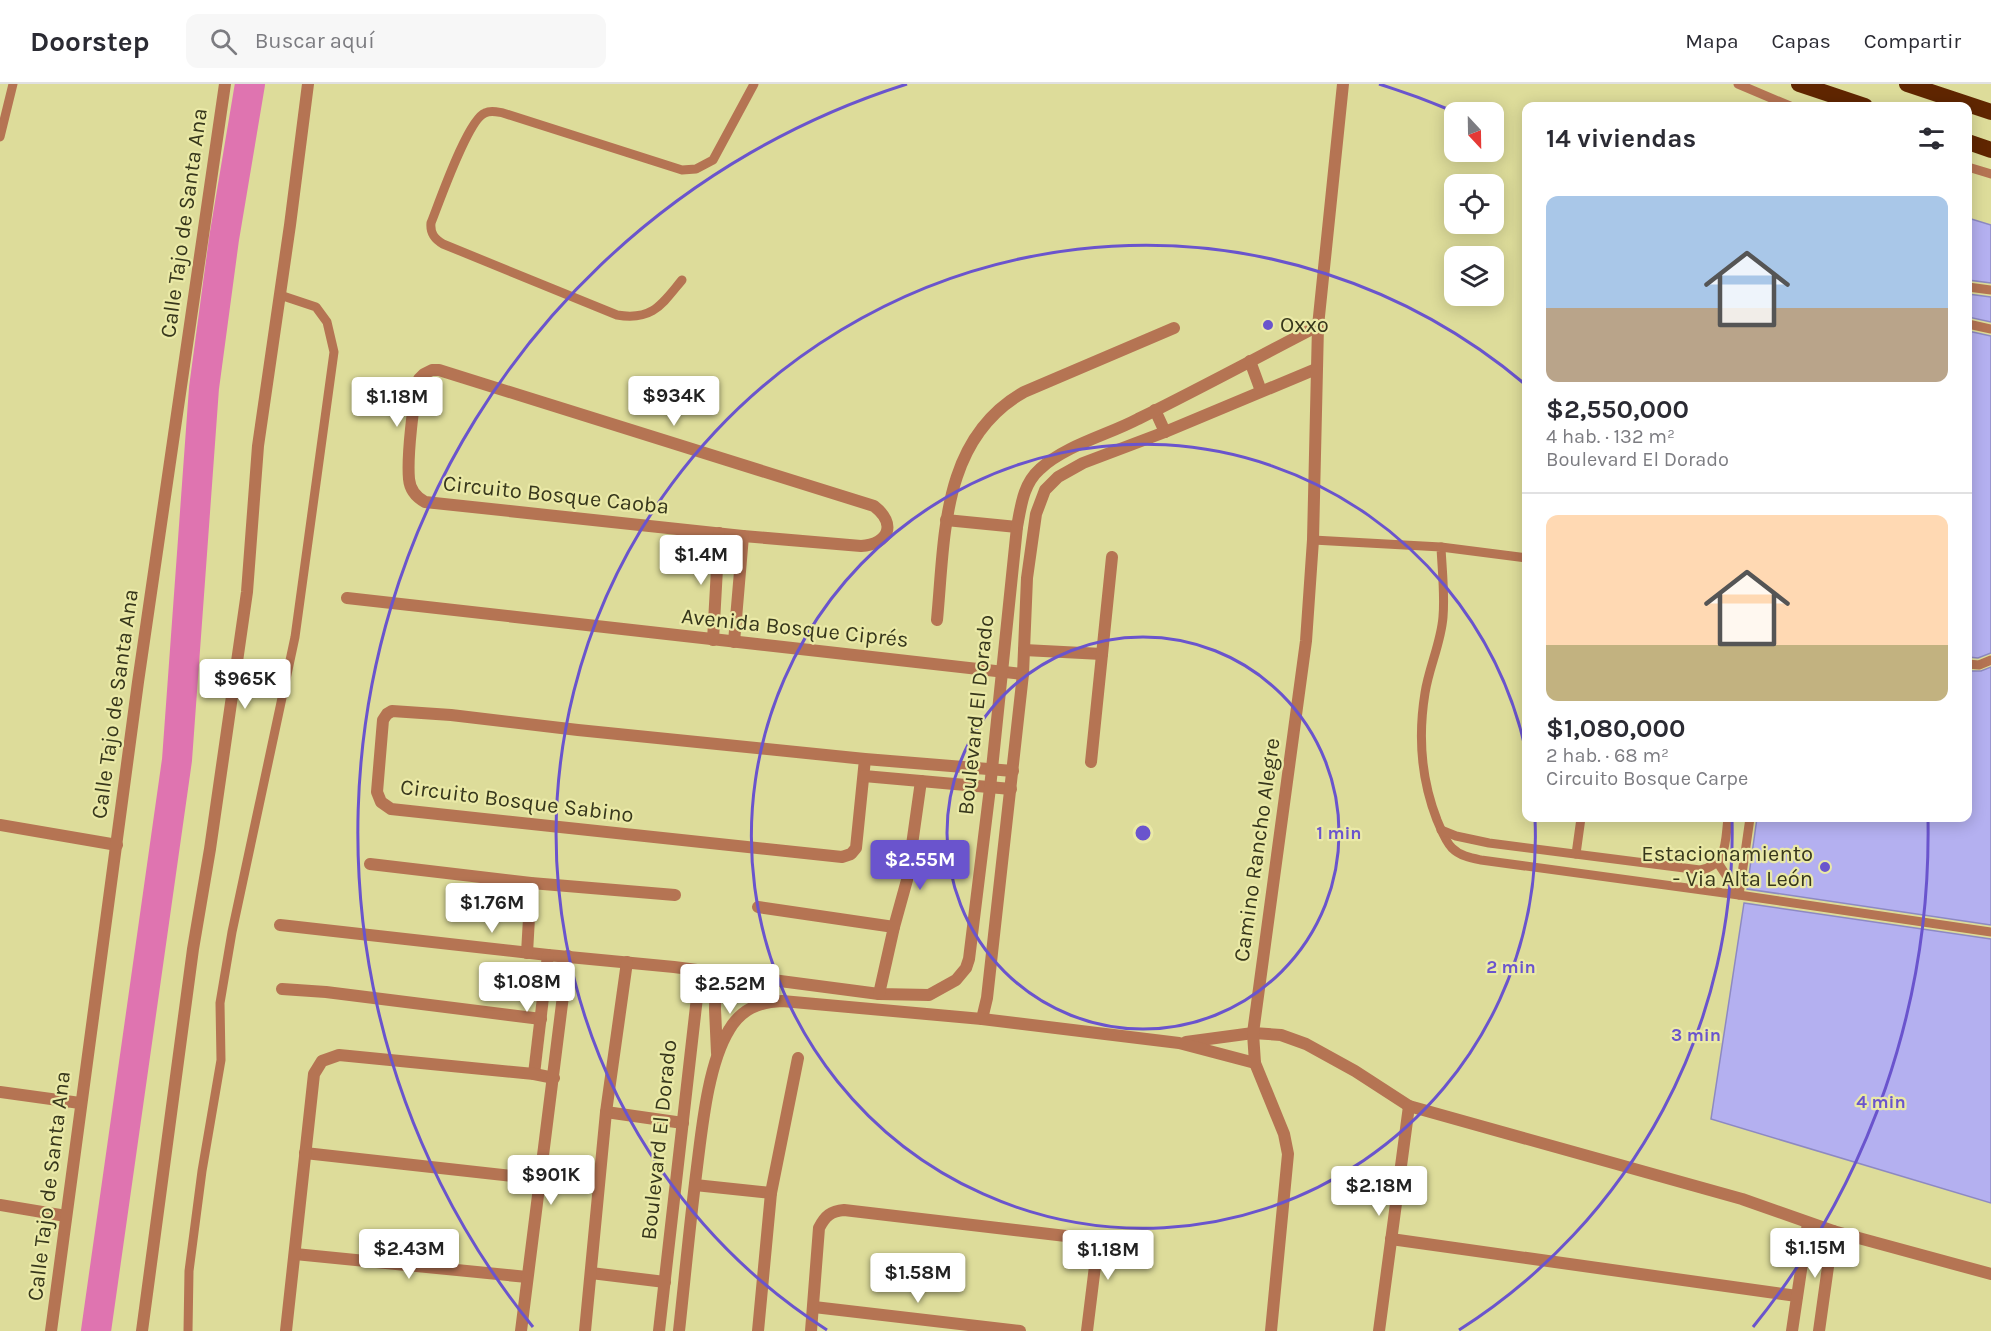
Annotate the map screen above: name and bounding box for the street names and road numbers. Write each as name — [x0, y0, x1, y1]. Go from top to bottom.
street label: Calle Tajo de Santa Ana — [155, 106, 213, 340]
street label: Circuito Bosque Caoba — [442, 470, 670, 520]
street label: Calle Tajo de Santa Ana — [86, 587, 144, 821]
street label: Avenida Bosque Ciprés — [680, 603, 910, 653]
street label: Boulevard El Dorado — [953, 614, 999, 816]
street label: Camino Rancho Alegre — [1228, 736, 1286, 964]
street label: Circuito Bosque Sabino — [399, 774, 635, 828]
street label: Boulevard El Dorado — [636, 1039, 682, 1241]
street label: Calle Tajo de Santa Ana — [22, 1069, 76, 1303]

